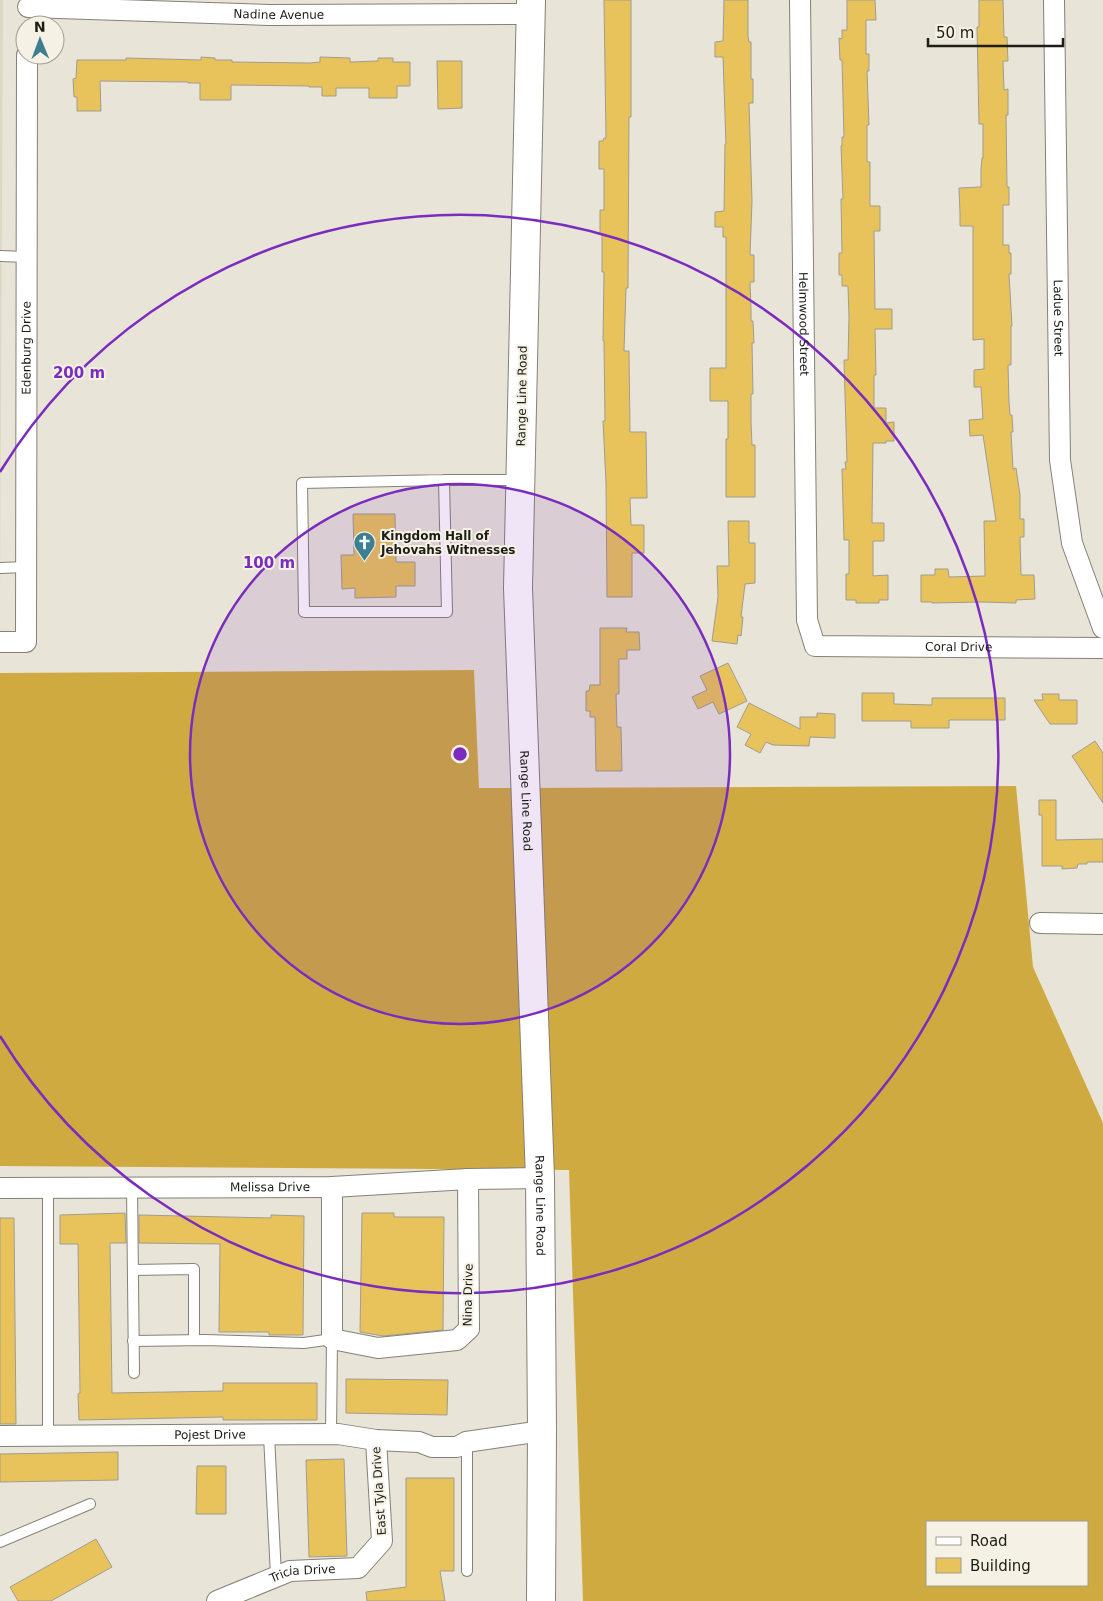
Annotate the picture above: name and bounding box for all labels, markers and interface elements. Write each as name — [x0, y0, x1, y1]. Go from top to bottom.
street label: Nadine Avenue — [233, 7, 324, 22]
north arrow — [15, 15, 65, 65]
scale bar — [928, 15, 1063, 47]
text: N — [34, 19, 46, 35]
text: 50 m — [936, 24, 974, 42]
street label: Helmwood Street — [796, 272, 811, 376]
street label: Ladue Street — [1051, 279, 1066, 357]
street label: Edenburg Drive — [19, 301, 34, 395]
street label: Range Line Road — [514, 345, 530, 447]
text: 200 m — [53, 364, 105, 382]
place label: Kingdom Hall of Jehovahs Witnesses — [380, 529, 516, 557]
church icon: Kingdom Hall of Jehovahs Witnesses — [353, 531, 377, 562]
text: 100 m — [243, 554, 295, 572]
street label: Coral Drive — [925, 640, 992, 654]
centre of rings — [451, 745, 469, 763]
street label: Range Line Road — [517, 750, 535, 851]
street label: Range Line Road — [532, 1155, 548, 1256]
street label: Melissa Drive — [230, 1180, 310, 1194]
street label: Nina Drive — [460, 1263, 476, 1327]
street label: Pojest Drive — [174, 1428, 246, 1442]
street label: East Tyla Drive — [369, 1446, 389, 1536]
legend — [926, 1521, 1088, 1586]
text: Road — [970, 1532, 1008, 1550]
text: Building — [970, 1557, 1031, 1575]
street label: Tricia Drive — [267, 1562, 336, 1586]

